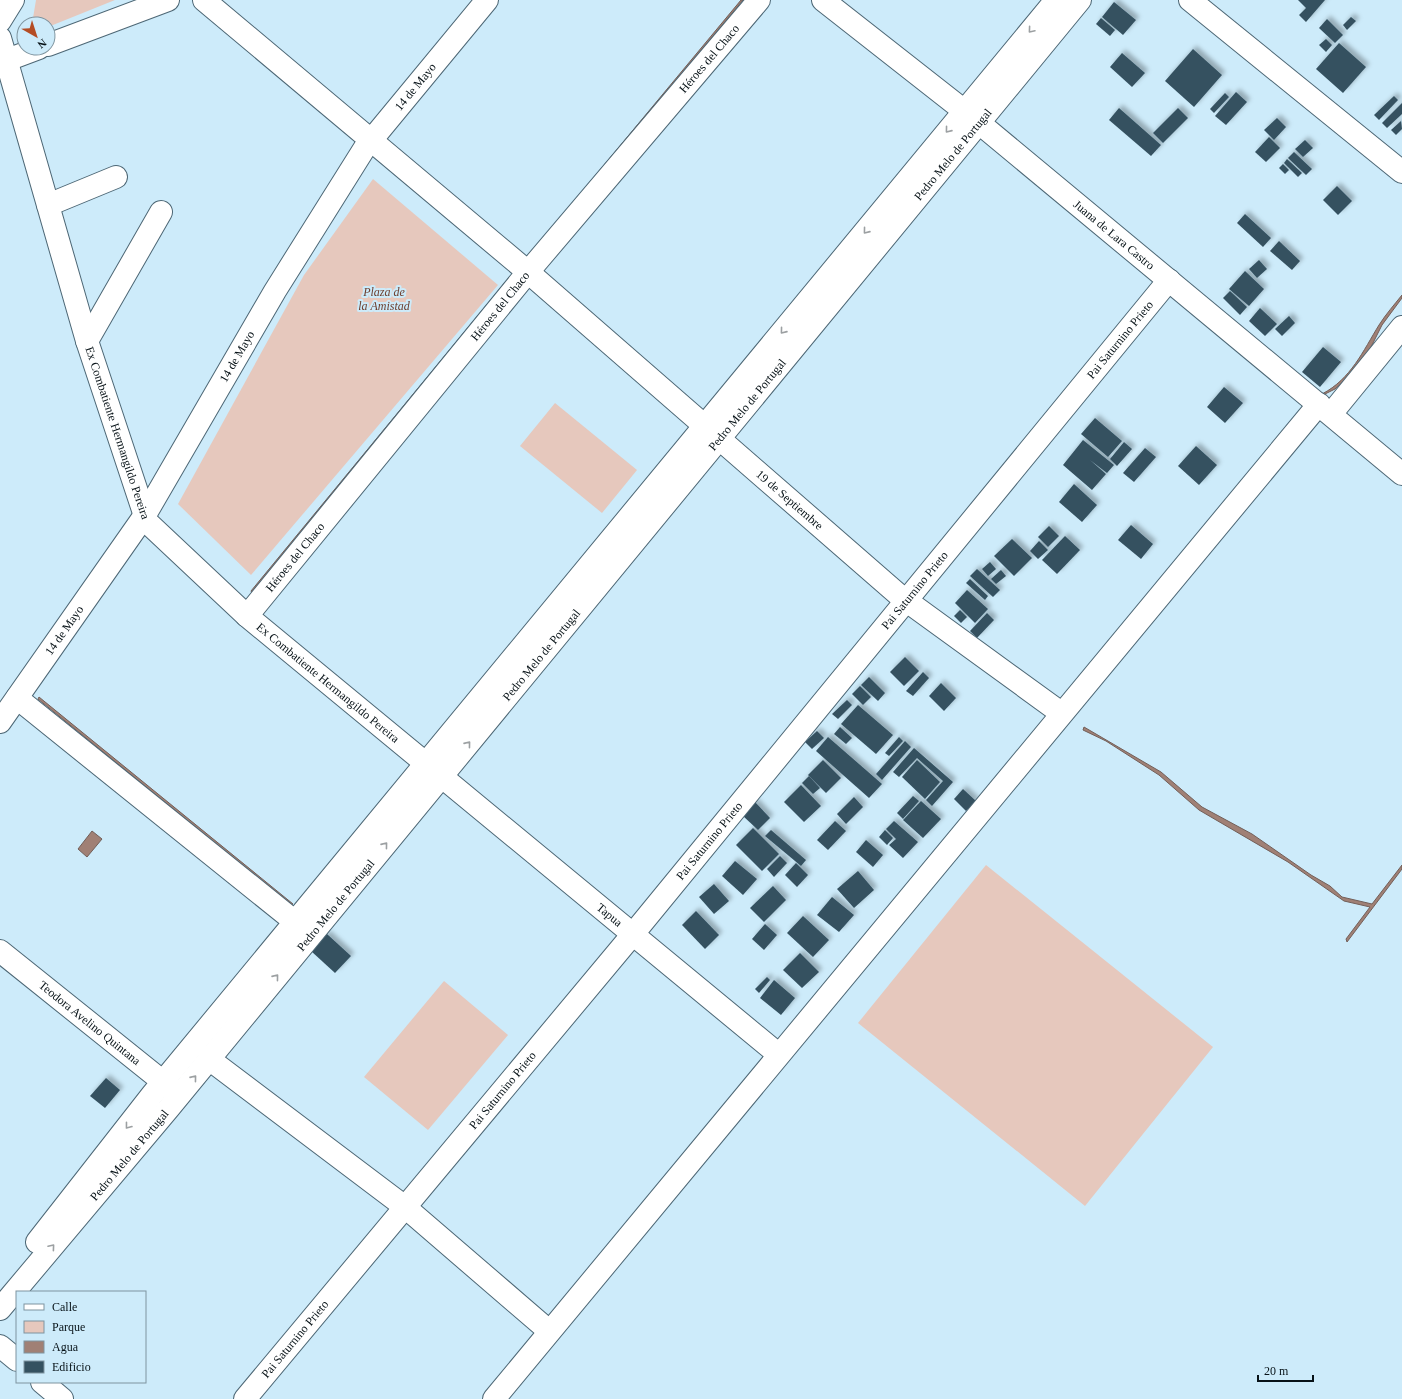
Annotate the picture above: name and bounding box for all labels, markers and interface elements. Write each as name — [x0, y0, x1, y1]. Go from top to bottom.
north arrow — [16, 16, 56, 56]
street label: Héroes del Chaco — [676, 22, 742, 96]
one-way arrow — [1029, 25, 1036, 33]
text: N — [35, 37, 49, 51]
street label: 14 de Mayo — [392, 60, 439, 113]
street label: Pedro Melo de Portugal — [911, 105, 995, 203]
one-way arrow — [946, 126, 953, 133]
street label: Juana de Lara Castro — [1071, 197, 1157, 273]
one-way arrow — [863, 226, 870, 233]
street label: Héroes del Chaco — [468, 269, 532, 344]
park label: Plaza de la Amistad — [358, 285, 411, 313]
street label: Pai Saturnino Prieto — [1084, 298, 1156, 382]
one-way arrow — [781, 326, 788, 334]
street label: 14 de Mayo — [217, 328, 257, 385]
street label: Ex Combatiente Hermangildo Pereira — [82, 345, 153, 522]
street label: Pedro Melo de Portugal — [705, 356, 789, 453]
street label: 19 de Septiembre — [753, 467, 826, 533]
street label: Héroes del Chaco — [263, 520, 327, 595]
street label: Pai Saturnino Prieto — [879, 548, 951, 632]
street label: 14 de Mayo — [42, 603, 86, 658]
street label: Pedro Melo de Portugal — [500, 606, 584, 704]
street label: Ex Combatiente Hermangildo Pereira — [254, 620, 403, 746]
one-way arrow — [463, 741, 470, 749]
street label: Pai Saturnino Prieto — [673, 799, 745, 883]
one-way arrow — [381, 842, 388, 849]
street label: Pedro Melo de Portugal — [294, 856, 378, 954]
street label: Tapua — [594, 900, 626, 930]
one-way arrow — [272, 975, 279, 982]
street label: Teodora Avelino Quintana — [36, 978, 144, 1068]
street label: Pai Saturnino Prieto — [466, 1049, 539, 1132]
one-way arrow — [189, 1075, 196, 1082]
street label: Pedro Melo de Portugal — [87, 1106, 172, 1203]
one-way arrow — [126, 1121, 133, 1128]
one-way arrow — [48, 1244, 55, 1251]
legend — [16, 1291, 146, 1383]
street label: Pai Saturnino Prieto — [259, 1297, 331, 1381]
text: Calle — [52, 1300, 77, 1314]
text: Parque — [52, 1320, 85, 1334]
text: Agua — [52, 1340, 79, 1354]
scale bar — [1258, 1357, 1313, 1383]
text: Edificio — [52, 1360, 91, 1374]
text: 20 m — [1264, 1364, 1289, 1378]

